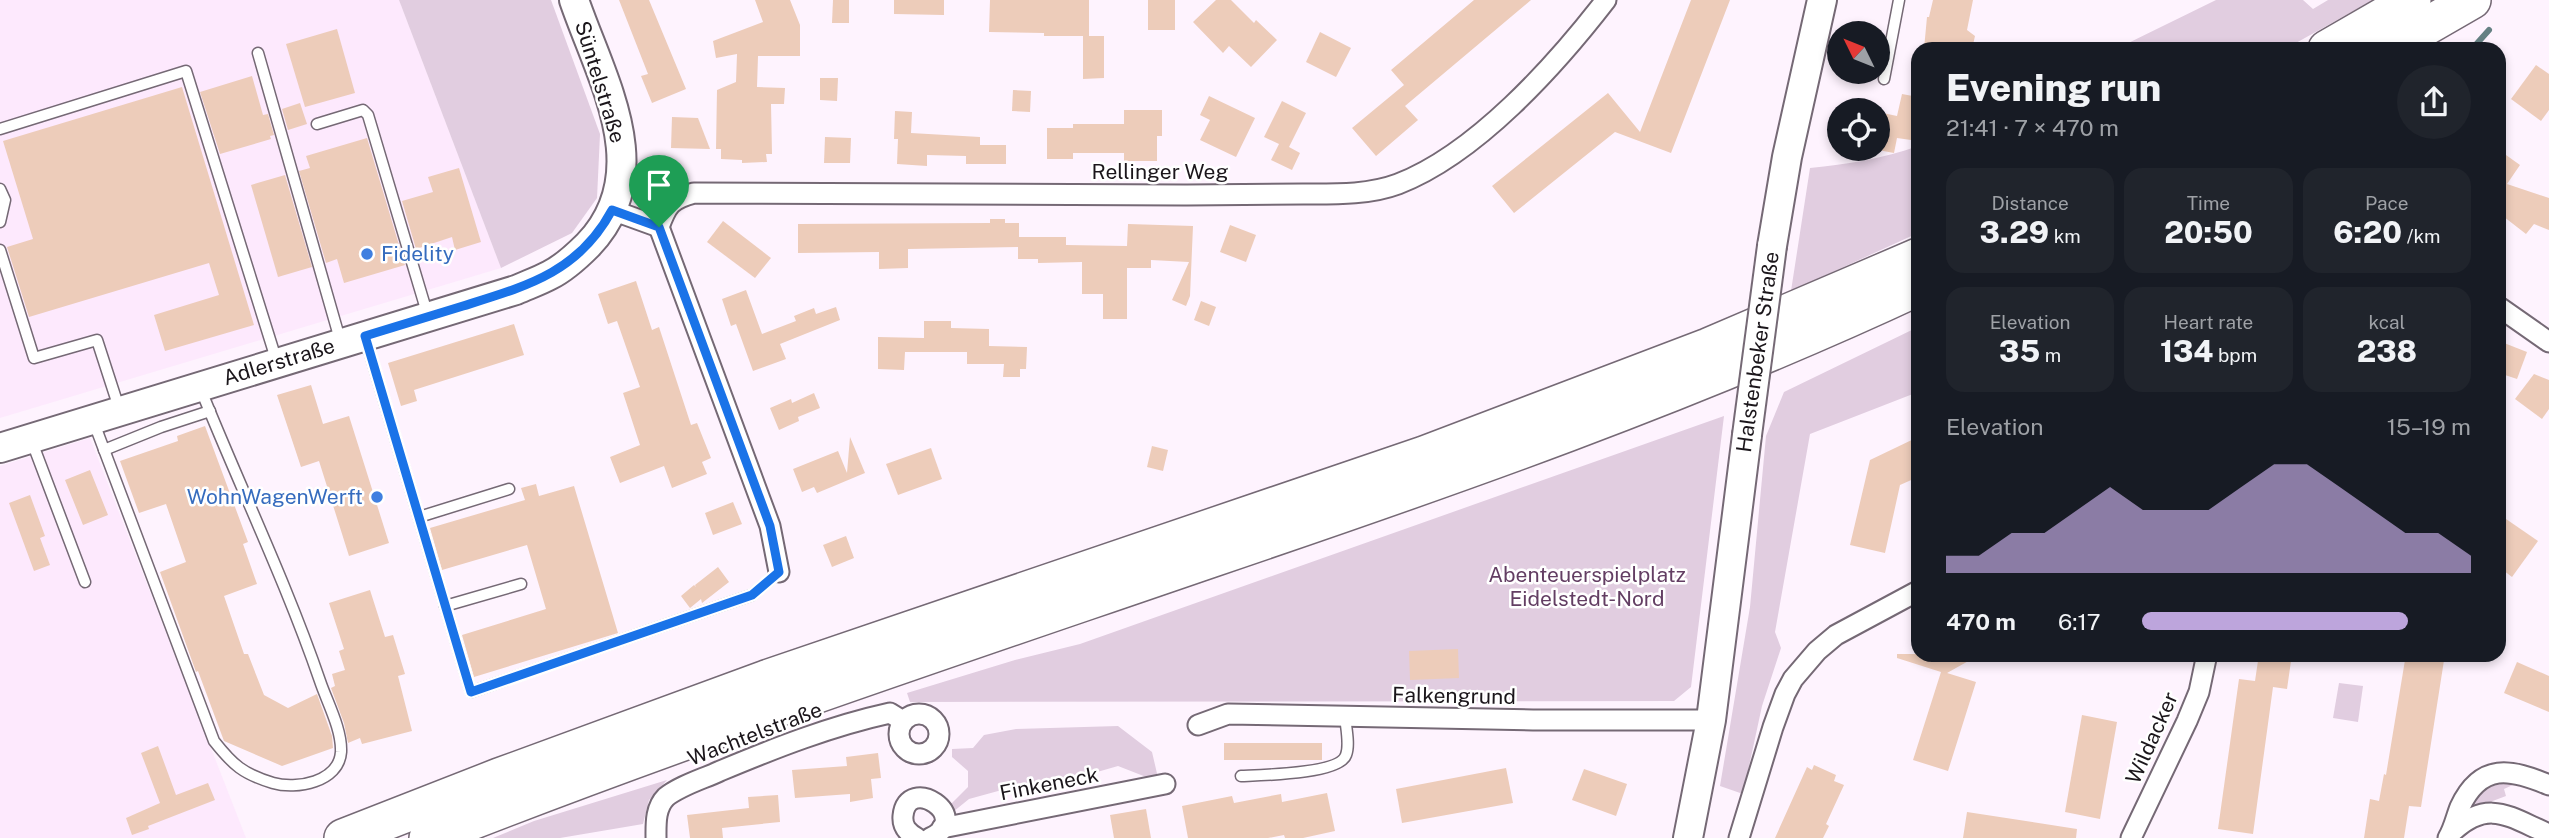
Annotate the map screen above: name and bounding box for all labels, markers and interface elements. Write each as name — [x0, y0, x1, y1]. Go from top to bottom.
street label: Süntelstraße — [570, 18, 631, 146]
north arrow — [1827, 21, 1890, 84]
map controls — [1827, 21, 1890, 161]
text: Evening run — [1946, 65, 2161, 110]
button: share — [2397, 65, 2471, 139]
button: locate — [1827, 98, 1890, 161]
text: 21:41 · 7 × 470 m — [1946, 114, 2119, 141]
pin — [629, 155, 689, 227]
street label: Rellinger Weg — [1092, 159, 1228, 184]
icon: arrive — [640, 166, 678, 204]
text: Distance — [1992, 192, 2069, 214]
text: Time — [2187, 192, 2230, 214]
text: Pace — [2365, 192, 2409, 214]
text: 3.29 — [1980, 214, 2049, 250]
text: 20:50 — [2164, 214, 2253, 250]
text: 6:20 — [2333, 214, 2402, 250]
text: km — [2049, 225, 2081, 247]
text: /km — [2402, 225, 2441, 247]
place label: Fidelity — [381, 241, 454, 266]
marker: Fidelity — [359, 246, 375, 262]
street label: Halstenbeker Straße — [1731, 250, 1784, 454]
text: Elevation — [1990, 311, 2070, 333]
text: Heart rate — [2164, 311, 2253, 333]
text: kcal — [2368, 311, 2405, 333]
street label: Adlerstraße — [220, 333, 338, 390]
text: 35 — [1999, 333, 2040, 369]
text: 134 — [2160, 333, 2213, 369]
text: 238 — [2357, 333, 2417, 369]
text: m — [2040, 344, 2061, 366]
text: bpm — [2213, 344, 2257, 366]
text: Elevation — [1946, 413, 2044, 440]
text: 15–19 m — [2387, 413, 2471, 440]
place label: WohnWagenWerft — [187, 484, 363, 509]
marker: WohnWagenWerft — [369, 489, 385, 505]
park label: Abenteuerspielplatz Eidelstedt-Nord — [1488, 562, 1686, 611]
text: 470 m — [1946, 608, 2016, 635]
text: 6:17 — [2058, 608, 2101, 635]
street label: Falkengrund — [1392, 682, 1516, 709]
street label: Wildacker — [2120, 688, 2183, 788]
street label: Wachtelstraße — [684, 696, 825, 771]
street label: Finkeneck — [997, 762, 1101, 805]

